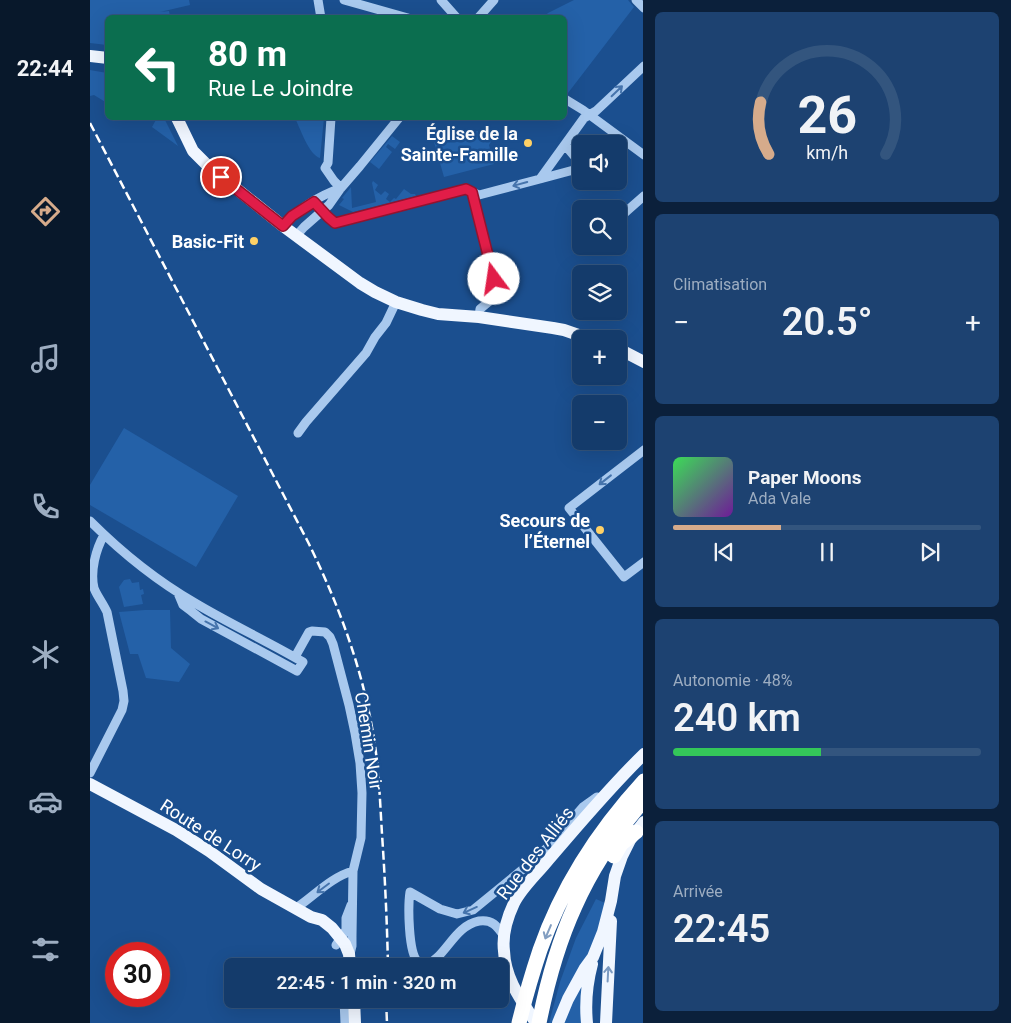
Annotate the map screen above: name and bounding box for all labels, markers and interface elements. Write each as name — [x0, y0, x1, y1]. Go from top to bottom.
text: 80 m — [208, 34, 287, 75]
icon: left — [125, 35, 190, 100]
text: 22:44 — [17, 56, 73, 81]
text: Rue Le Joindre — [208, 76, 353, 101]
one-way arrow — [611, 85, 623, 97]
text: 26 — [797, 85, 857, 146]
place label: Église de la Sainte-Famille — [401, 123, 518, 165]
map controls — [572, 135, 627, 450]
button: sound — [572, 135, 627, 190]
marker: Église de la Sainte-Famille — [522, 137, 534, 149]
text: km/h — [806, 142, 848, 163]
pin — [200, 156, 242, 198]
icon: arrive — [207, 163, 235, 191]
one-way arrow — [513, 180, 529, 189]
icon: directions — [28, 194, 63, 229]
button: search — [572, 200, 627, 255]
place label: Basic-Fit — [172, 231, 244, 252]
marker: Basic-Fit — [248, 235, 260, 247]
position arrow — [467, 252, 519, 304]
button: layers — [572, 265, 627, 320]
text: Climatisation — [673, 275, 767, 294]
text: 20.5° — [782, 300, 872, 344]
text: − — [673, 306, 689, 339]
text: + — [965, 306, 981, 339]
button: + — [572, 330, 627, 385]
icon: music — [28, 341, 63, 376]
button: − — [572, 395, 627, 450]
text: Paper Moons — [748, 466, 861, 489]
one-way arrow — [599, 475, 612, 486]
icon: phone — [28, 489, 63, 524]
text: Ada Vale — [748, 489, 811, 508]
place label: Secours de l’Éternel — [499, 510, 590, 552]
marker: Secours de l’Éternel — [594, 524, 606, 536]
icon: previous — [710, 538, 738, 566]
icon: pause — [813, 538, 841, 566]
icon: next — [916, 538, 944, 566]
one-way arrow — [204, 621, 219, 630]
icon: climate — [28, 637, 63, 672]
text: Autonomie · 48% — [673, 671, 793, 690]
street label: Chemin Noir — [351, 690, 387, 792]
text: 240 km — [673, 696, 801, 740]
icon: car — [28, 784, 63, 819]
street label: Route de Lorry — [157, 795, 266, 876]
street label: Rue des Alliés — [492, 802, 578, 904]
one-way arrow — [317, 882, 330, 893]
text: Arrivée — [673, 882, 723, 901]
one-way arrow — [463, 906, 478, 915]
text: 22:45 — [673, 907, 770, 951]
one-way arrow — [542, 924, 552, 939]
icon: filters — [28, 932, 63, 967]
speed limit sign: 30 — [105, 942, 170, 1007]
one-way arrow — [604, 967, 613, 983]
text: 22:45 · 1 min · 320 m — [276, 971, 457, 994]

